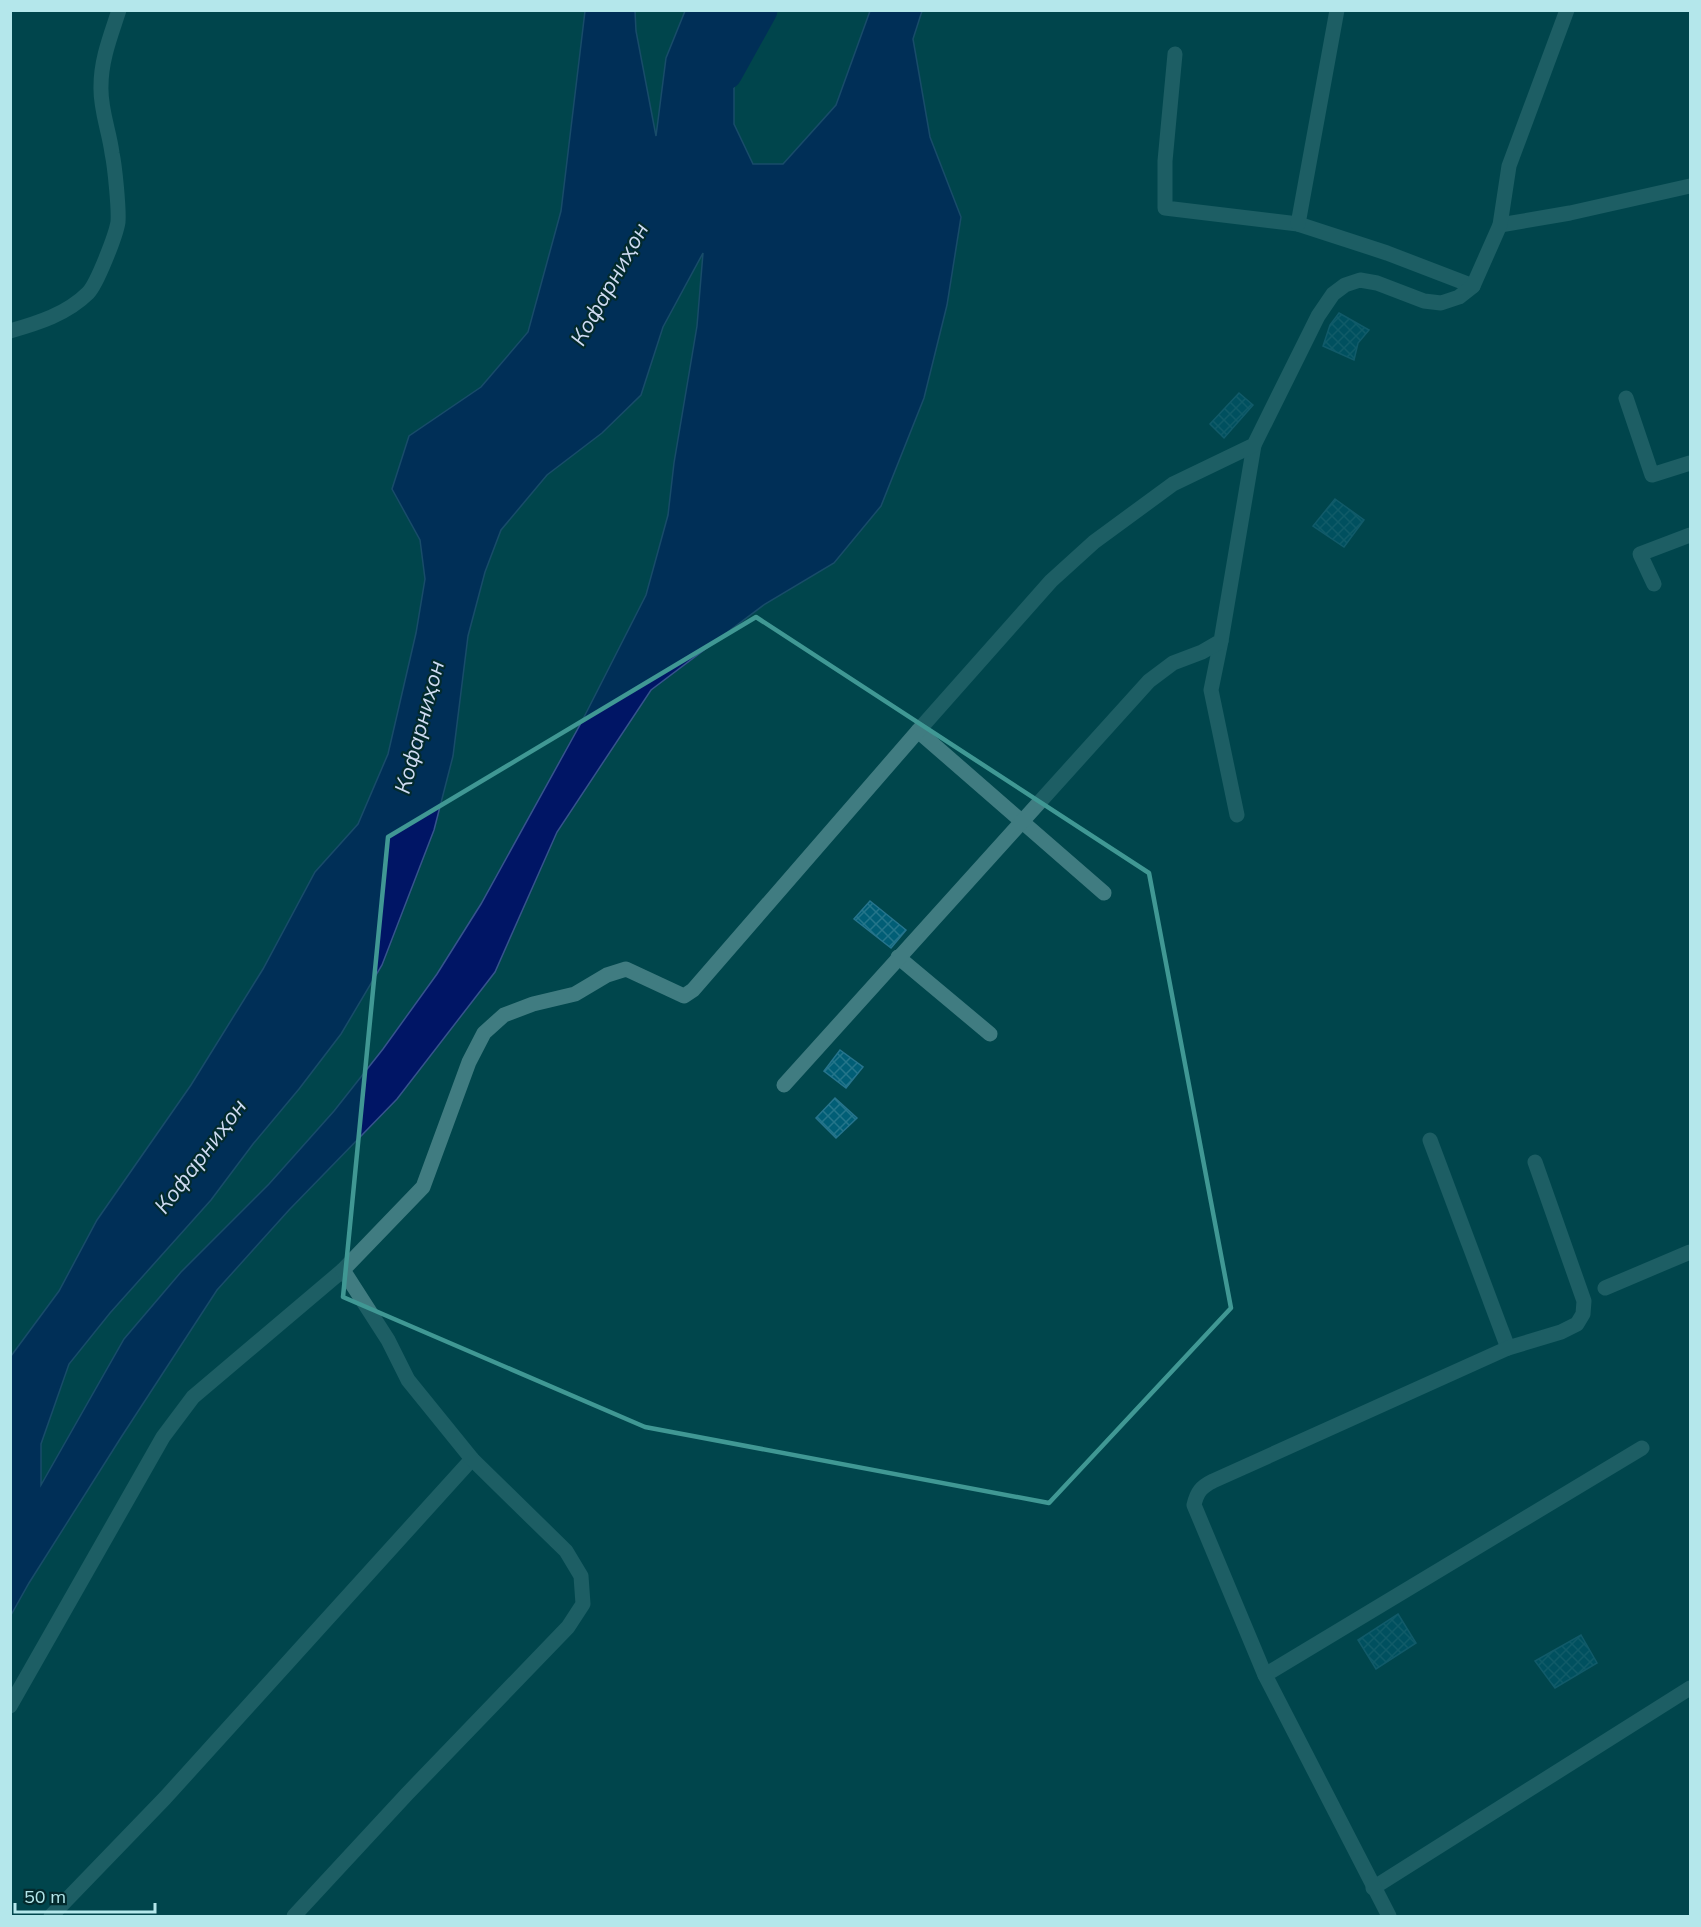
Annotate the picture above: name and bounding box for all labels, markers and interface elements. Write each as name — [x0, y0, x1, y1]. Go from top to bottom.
water label: Кофарниҳон — [564, 217, 654, 351]
water label: Кофарниҳон — [388, 657, 450, 797]
water label: Кофарниҳон — [148, 1093, 252, 1219]
scale bar — [15, 1876, 154, 1914]
text: 50 m — [24, 1885, 66, 1908]

